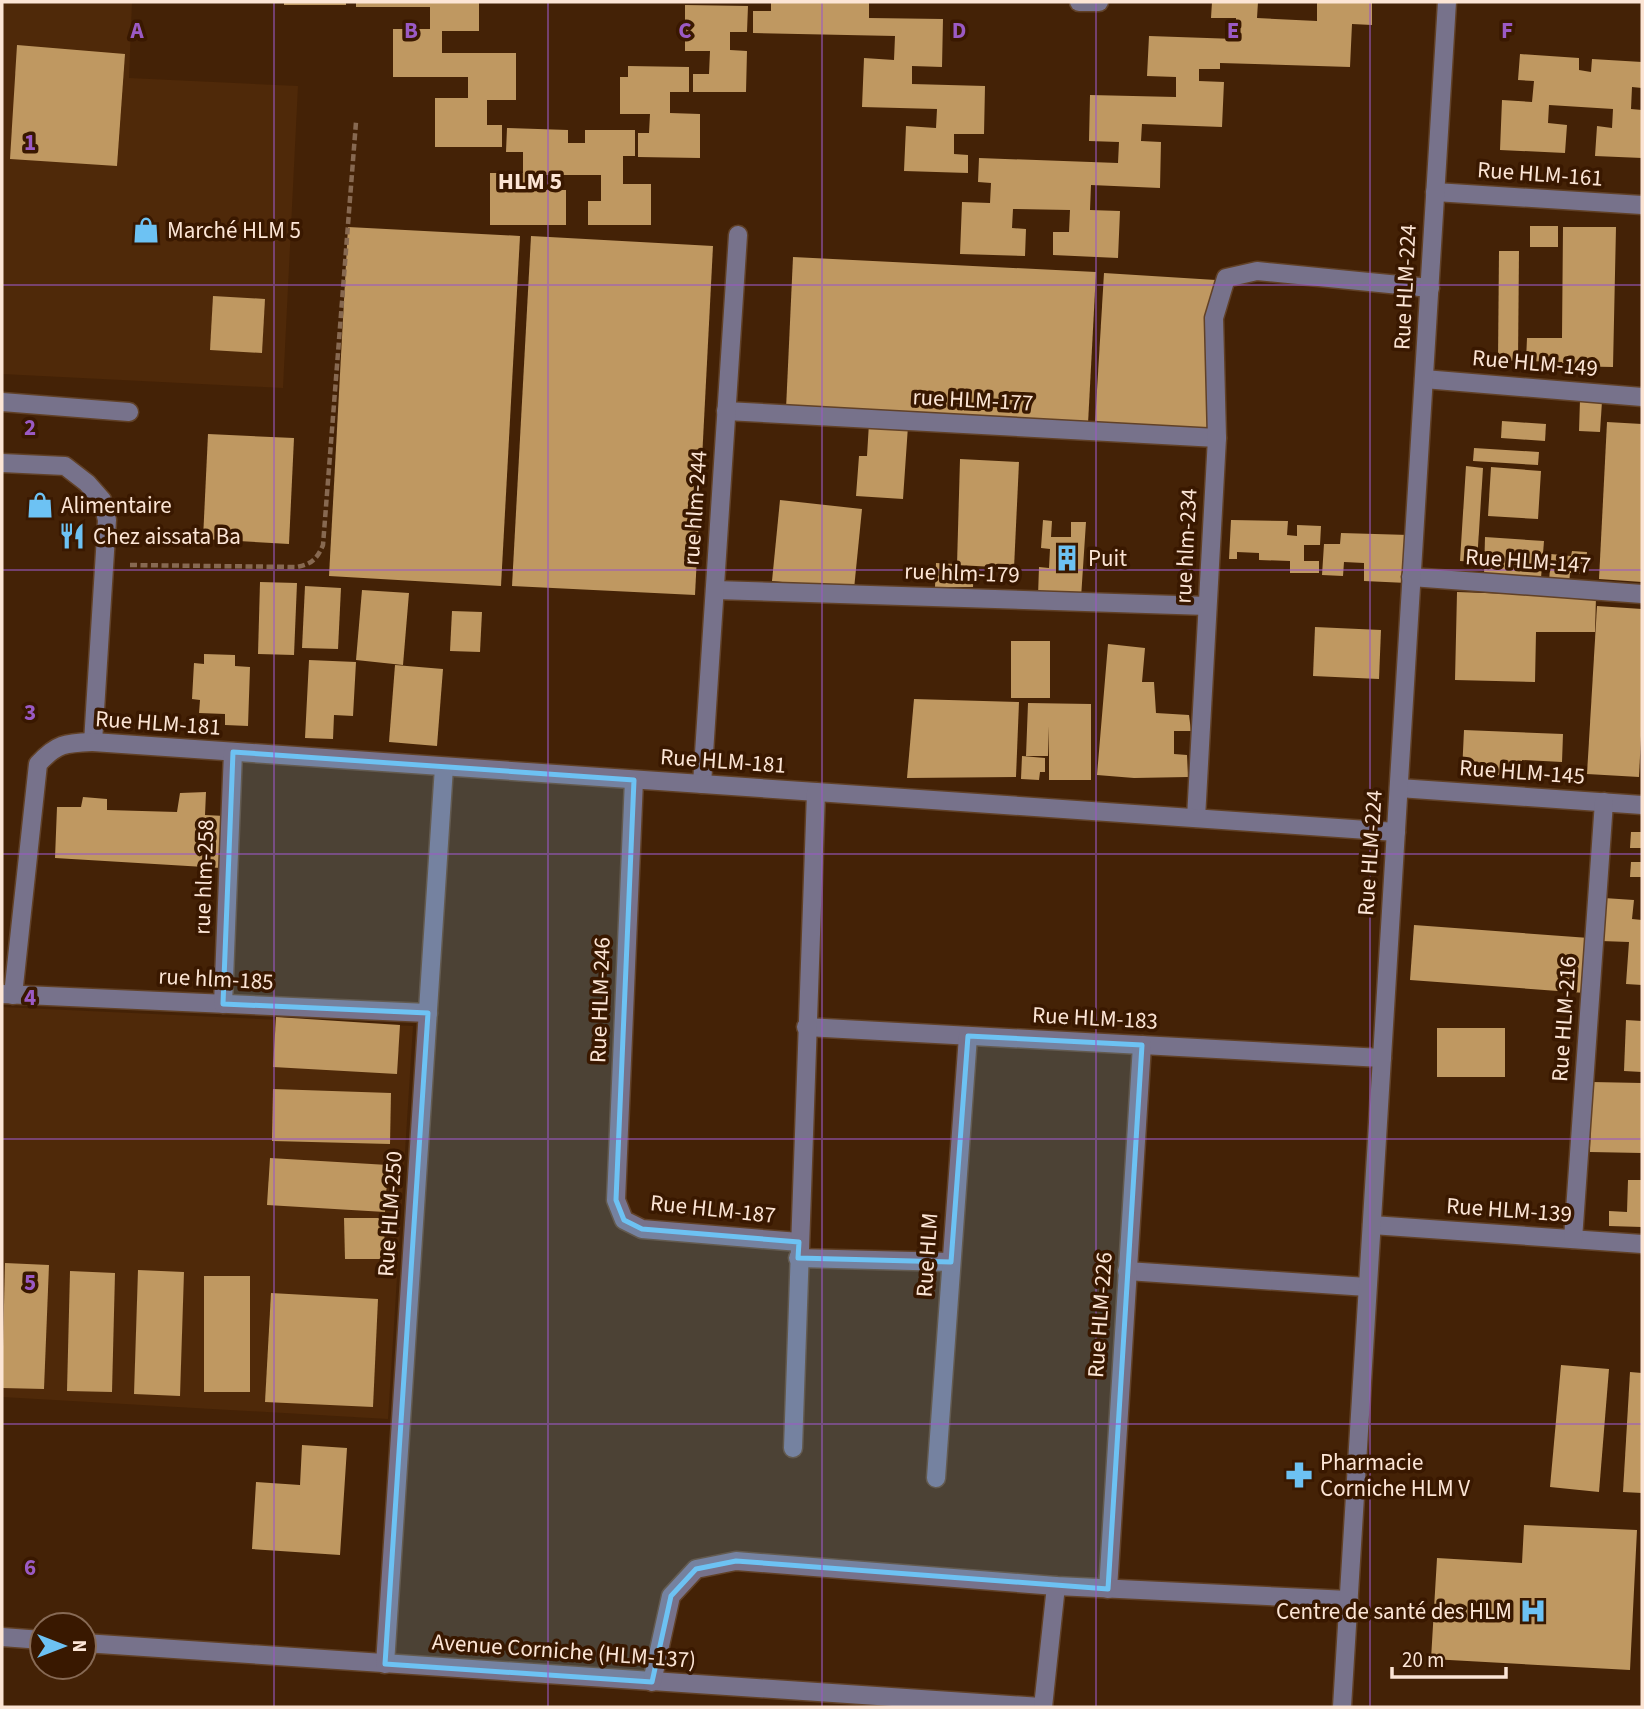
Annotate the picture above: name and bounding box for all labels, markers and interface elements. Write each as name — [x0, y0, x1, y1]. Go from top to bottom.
text: A — [129, 14, 144, 47]
text: B — [404, 14, 418, 47]
text: C — [678, 14, 692, 47]
text: D — [952, 14, 966, 47]
text: E — [1227, 14, 1239, 47]
text: F — [1501, 14, 1513, 47]
text: 1 — [24, 126, 36, 159]
street label: Rue HLM-161 — [1476, 153, 1604, 195]
district label: HLM 5 — [498, 164, 562, 199]
place label: Marché HLM 5 — [167, 214, 301, 247]
shop icon: Marché HLM 5 — [131, 215, 161, 245]
street label: Rue HLM-224 — [1385, 223, 1425, 351]
street label: Rue HLM-149 — [1471, 341, 1599, 385]
street label: rue HLM-177 — [912, 380, 1034, 420]
text: 2 — [24, 411, 36, 444]
street label: rue hlm-244 — [675, 449, 715, 567]
street label: rue hlm-234 — [1167, 488, 1205, 604]
place label: Alimentaire — [61, 489, 172, 522]
shop icon: Alimentaire — [25, 490, 55, 520]
place label: Chez aissata Ba — [93, 520, 241, 553]
restaurant icon: Chez aissata Ba — [57, 521, 87, 551]
street label: Rue HLM-147 — [1464, 540, 1592, 582]
place label: Puit — [1088, 542, 1127, 575]
building icon: Puit — [1052, 543, 1082, 573]
street label: rue hlm-179 — [904, 554, 1020, 592]
text: 3 — [24, 696, 36, 729]
street label: Rue HLM-181 — [94, 702, 222, 744]
street label: Rue HLM-181 — [659, 740, 787, 782]
street label: Rue HLM-145 — [1458, 751, 1586, 793]
street label: Rue HLM-224 — [1349, 789, 1391, 917]
street label: rue hlm-258 — [185, 819, 223, 935]
street label: Rue HLM-246 — [581, 936, 619, 1064]
street label: Rue HLM-216 — [1543, 955, 1585, 1083]
street label: rue hlm-185 — [158, 960, 274, 998]
text: 4 — [24, 981, 36, 1014]
street label: Rue HLM-183 — [1031, 998, 1159, 1038]
street label: Rue HLM-250 — [369, 1150, 411, 1278]
street label: Rue HLM-187 — [649, 1186, 777, 1232]
street label: Rue HLM-139 — [1445, 1189, 1573, 1231]
street label: Rue HLM — [908, 1212, 946, 1298]
street label: Rue HLM-226 — [1079, 1251, 1121, 1379]
text: 5 — [24, 1266, 36, 1299]
place label: Pharmacie Corniche HLM V — [1320, 1446, 1470, 1505]
pharmacy icon: Pharmacie Corniche HLM V — [1284, 1460, 1314, 1490]
text: 6 — [24, 1551, 36, 1584]
place label: Centre de santé des HLM — [1276, 1595, 1512, 1628]
hospital icon: Centre de santé des HLM — [1518, 1596, 1548, 1626]
north arrow — [28, 1611, 98, 1681]
street label: Avenue Corniche (HLM-137) — [431, 1625, 697, 1677]
scale bar — [1392, 1636, 1506, 1680]
text: N — [65, 1640, 92, 1652]
text: 20 m — [1402, 1645, 1444, 1675]

